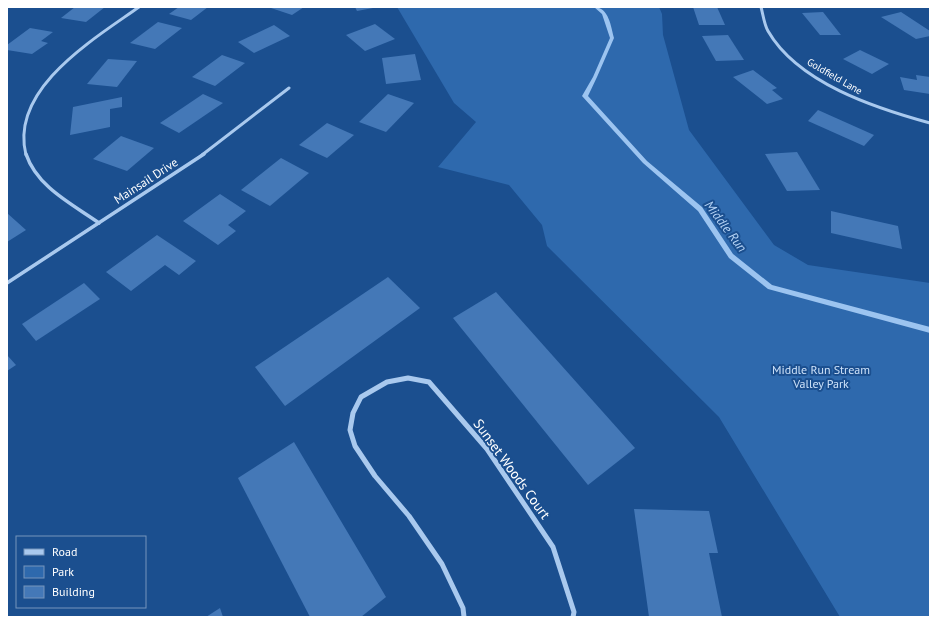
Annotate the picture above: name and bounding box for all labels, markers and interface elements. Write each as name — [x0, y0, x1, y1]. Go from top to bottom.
street label: Goldfield Lane — [805, 55, 865, 97]
street label: Mainsail Drive — [111, 154, 180, 207]
water label: Middle Run — [701, 197, 751, 256]
park label: Middle Run Stream Valley Park — [772, 362, 870, 391]
street label: Sunset Woods Court — [470, 415, 555, 523]
legend — [16, 536, 146, 608]
text: Road — [52, 544, 77, 559]
text: Park — [52, 564, 74, 579]
text: Building — [52, 584, 95, 599]

